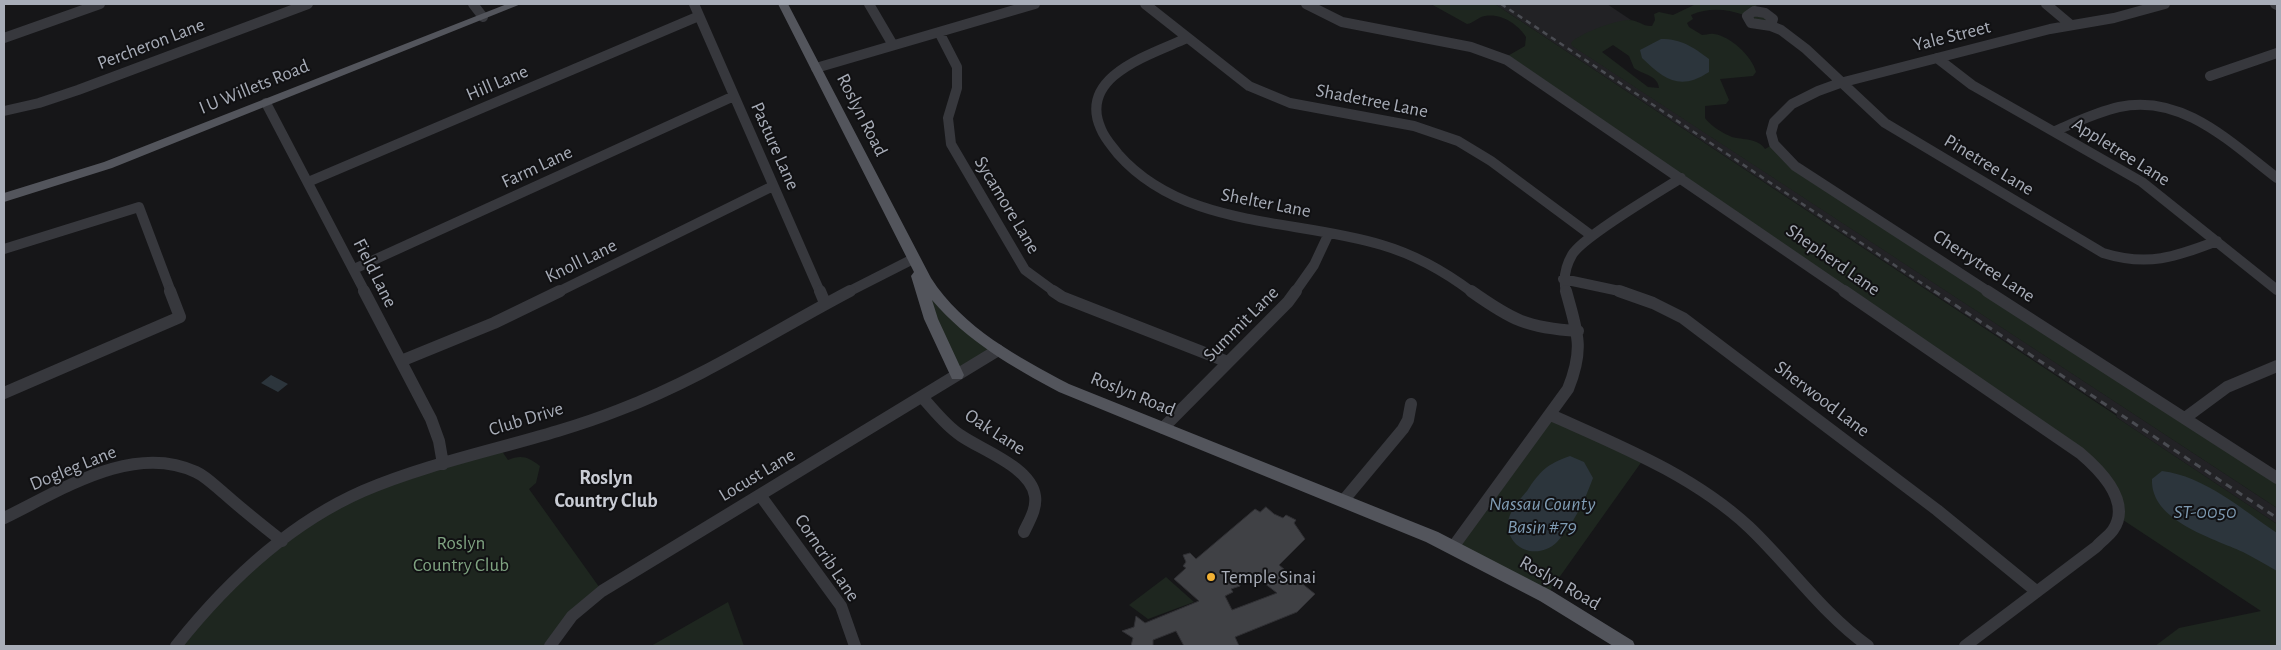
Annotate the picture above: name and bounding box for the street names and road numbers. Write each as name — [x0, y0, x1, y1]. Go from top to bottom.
street label: Percheron Lane — [94, 13, 208, 75]
street label: Yale Street — [1911, 15, 1993, 57]
street label: I U Willets Road — [195, 55, 313, 119]
street label: Hill Lane — [463, 60, 531, 106]
street label: Roslyn Road — [831, 70, 893, 160]
street label: Shadetree Lane — [1314, 79, 1430, 123]
street label: Pasture Lane — [746, 99, 804, 193]
street label: Appletree Lane — [2068, 113, 2174, 191]
street label: Pinetree Lane — [1940, 129, 2038, 201]
street label: Farm Lane — [498, 141, 576, 193]
street label: Sycamore Lane — [969, 152, 1045, 258]
street label: Shelter Lane — [1219, 183, 1313, 223]
street label: Shepherd Lane — [1781, 219, 1885, 301]
street label: Cherrytree Lane — [1929, 225, 2039, 307]
street label: Knoll Lane — [541, 234, 621, 288]
street label: Field Lane — [348, 235, 402, 311]
street label: Summit Lane — [1198, 281, 1284, 367]
street label: Sherwood Lane — [1770, 356, 1874, 442]
street label: Roslyn Road — [1087, 367, 1179, 421]
street label: Club Drive — [486, 397, 566, 441]
street label: Oak Lane — [960, 404, 1030, 460]
street label: Dogleg Lane — [26, 440, 120, 496]
street label: Locust Lane — [715, 443, 799, 507]
street label: Corncrib Lane — [789, 510, 865, 606]
street label: Roslyn Road — [1515, 551, 1605, 615]

